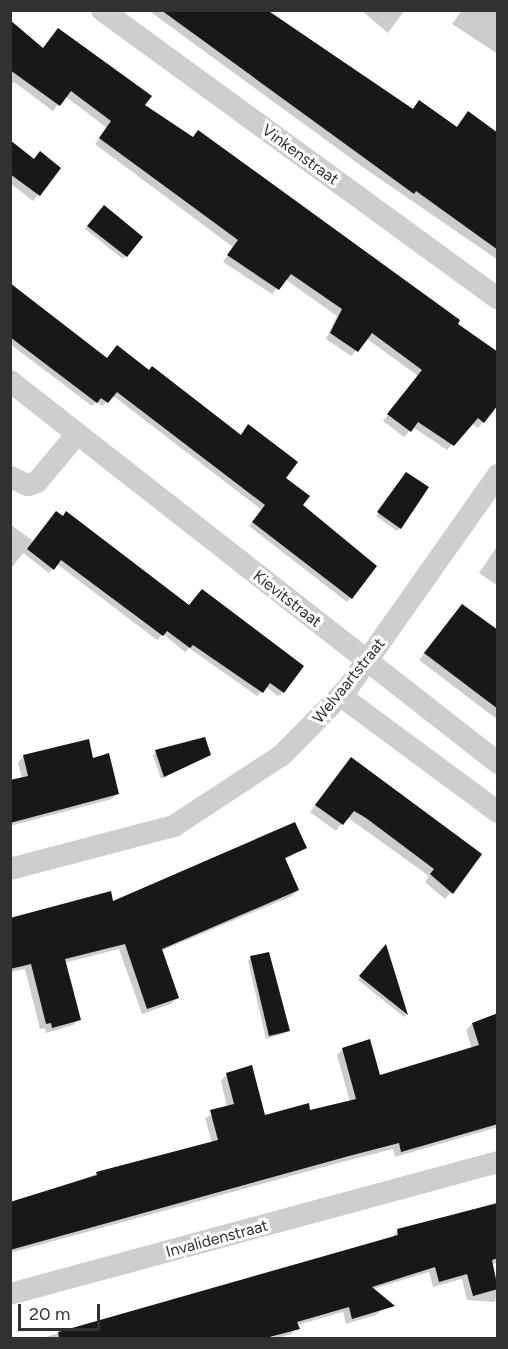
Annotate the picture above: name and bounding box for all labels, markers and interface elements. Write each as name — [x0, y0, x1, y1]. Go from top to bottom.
street label: Vinkenstraat — [258, 121, 342, 189]
street label: Kievitstraat — [249, 566, 325, 632]
street label: Welvaartstraat — [309, 634, 389, 728]
street label: Invalidenstraat — [164, 1216, 270, 1262]
scale bar — [21, 1292, 104, 1330]
text: 20 m — [29, 1303, 70, 1325]

